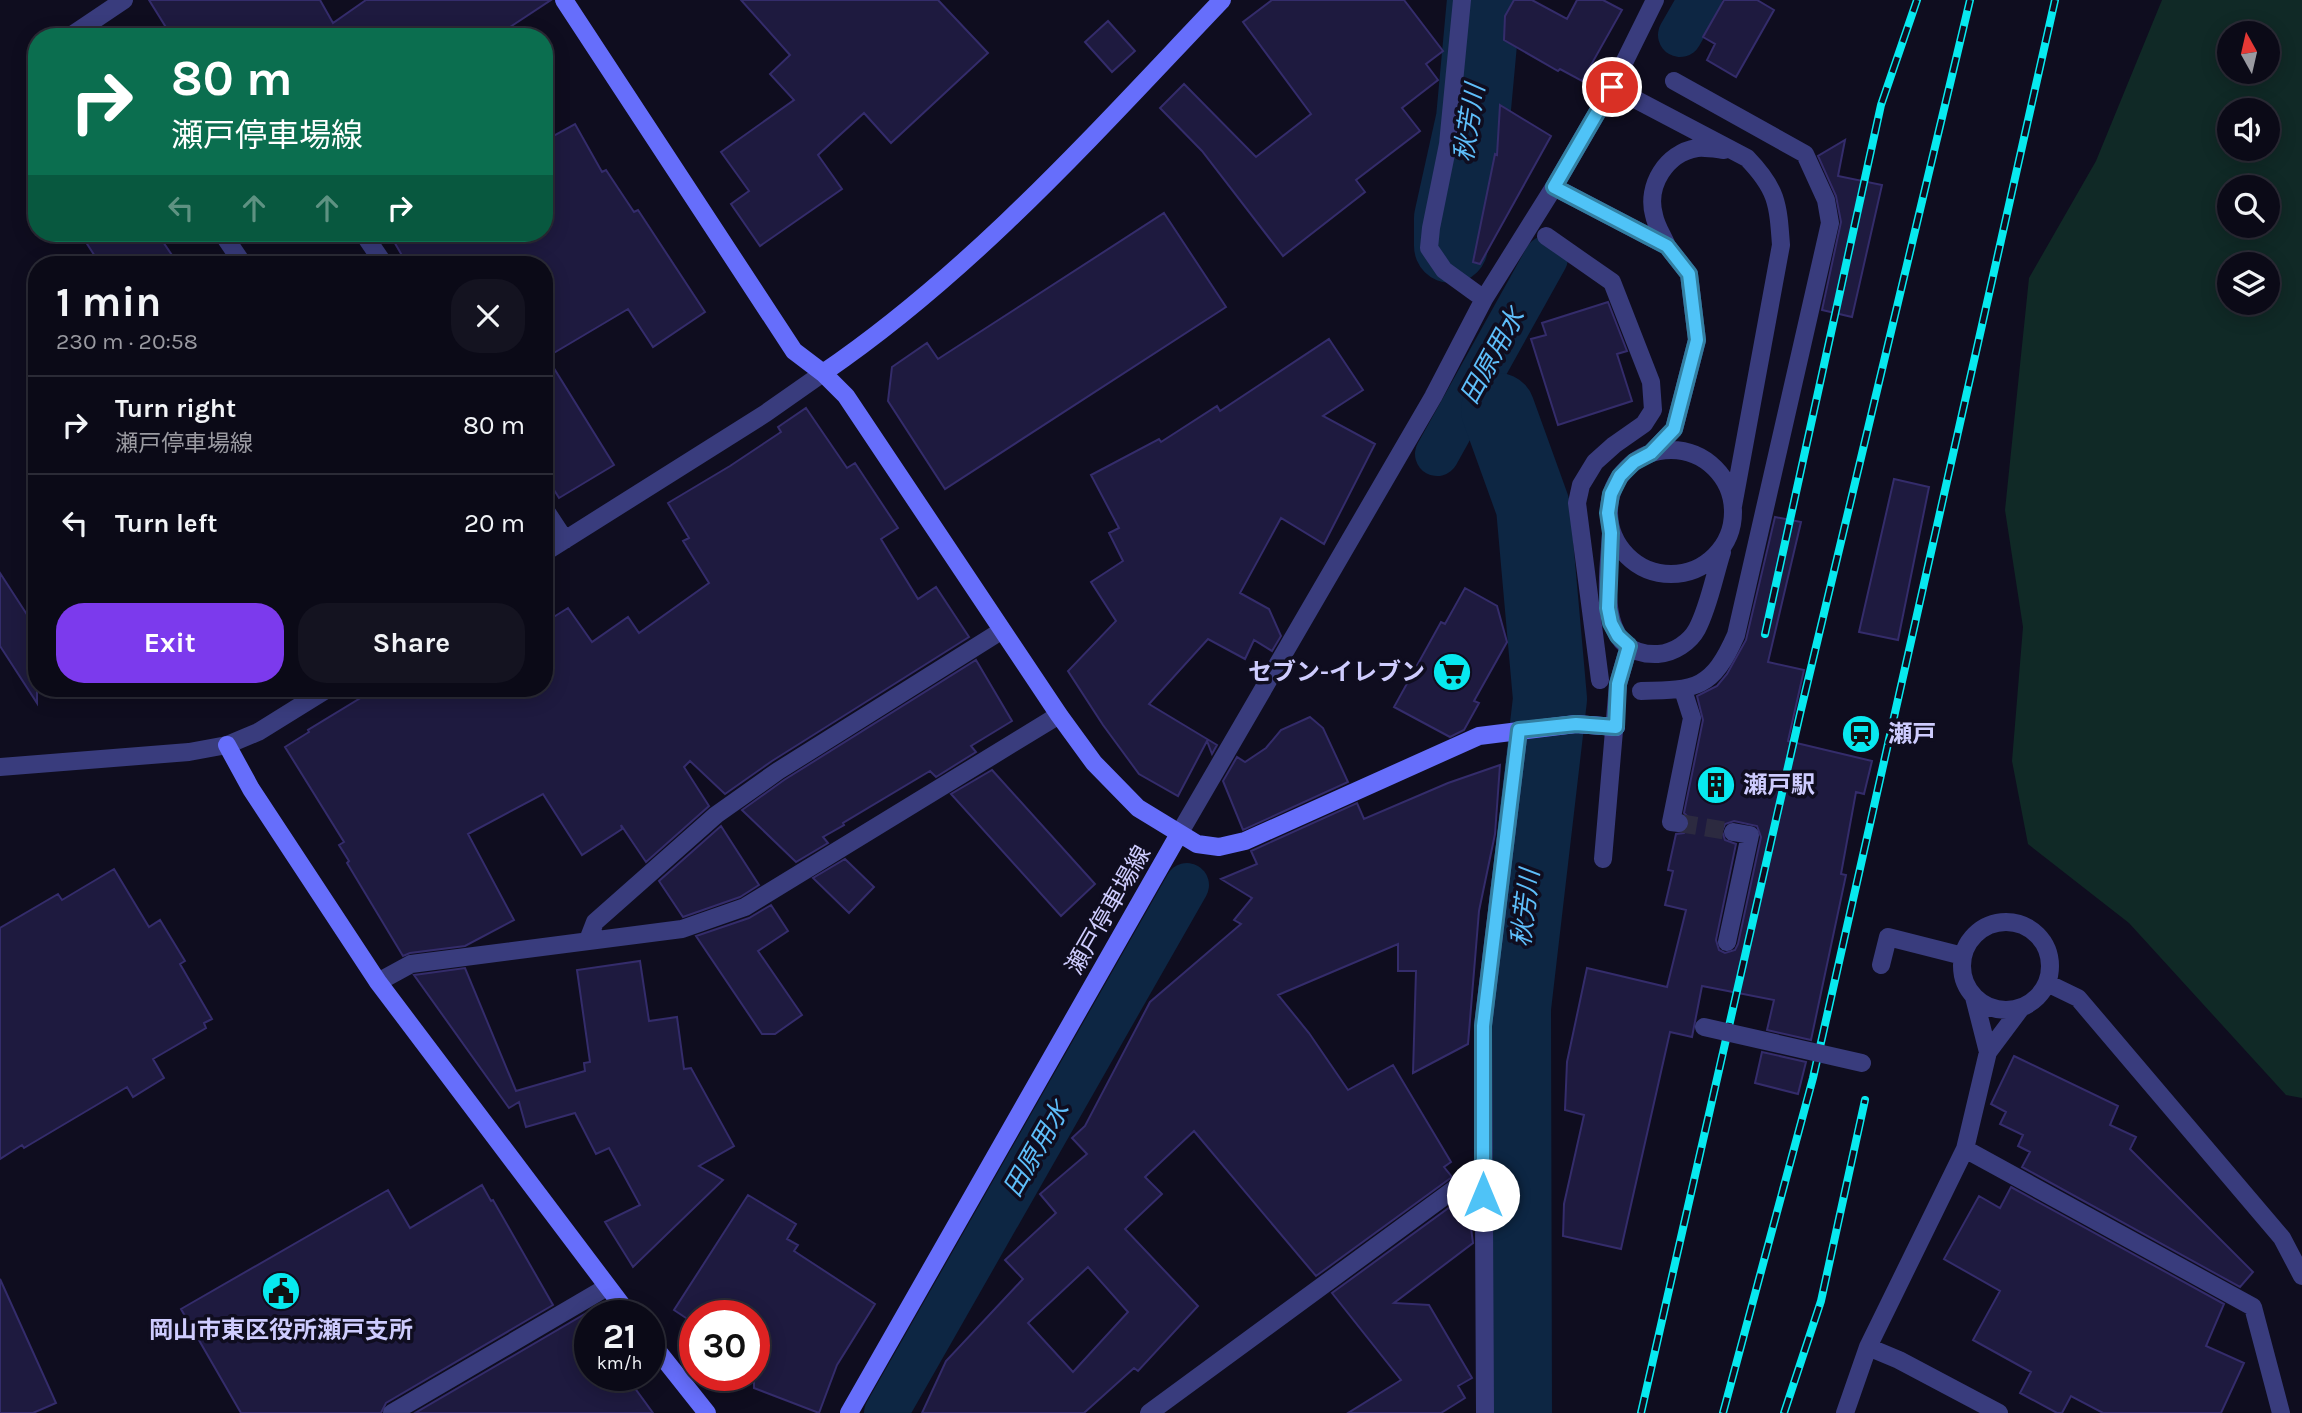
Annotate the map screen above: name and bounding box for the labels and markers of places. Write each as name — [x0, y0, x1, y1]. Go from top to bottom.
pin — [1582, 57, 1642, 117]
supermarket icon: セブン-イレブン — [1431, 651, 1473, 693]
place label: セブン-イレブン — [1248, 658, 1425, 686]
station icon: 瀬戸 — [1840, 713, 1882, 755]
place label: 瀬戸 — [1888, 720, 1936, 748]
building icon: 瀬戸駅 — [1695, 764, 1737, 806]
place label: 瀬戸駅 — [1743, 771, 1815, 799]
public building icon: 岡山市東区役所瀬戸支所 — [260, 1270, 302, 1312]
place label: 岡山市東区役所瀬戸支所 — [149, 1316, 413, 1344]

